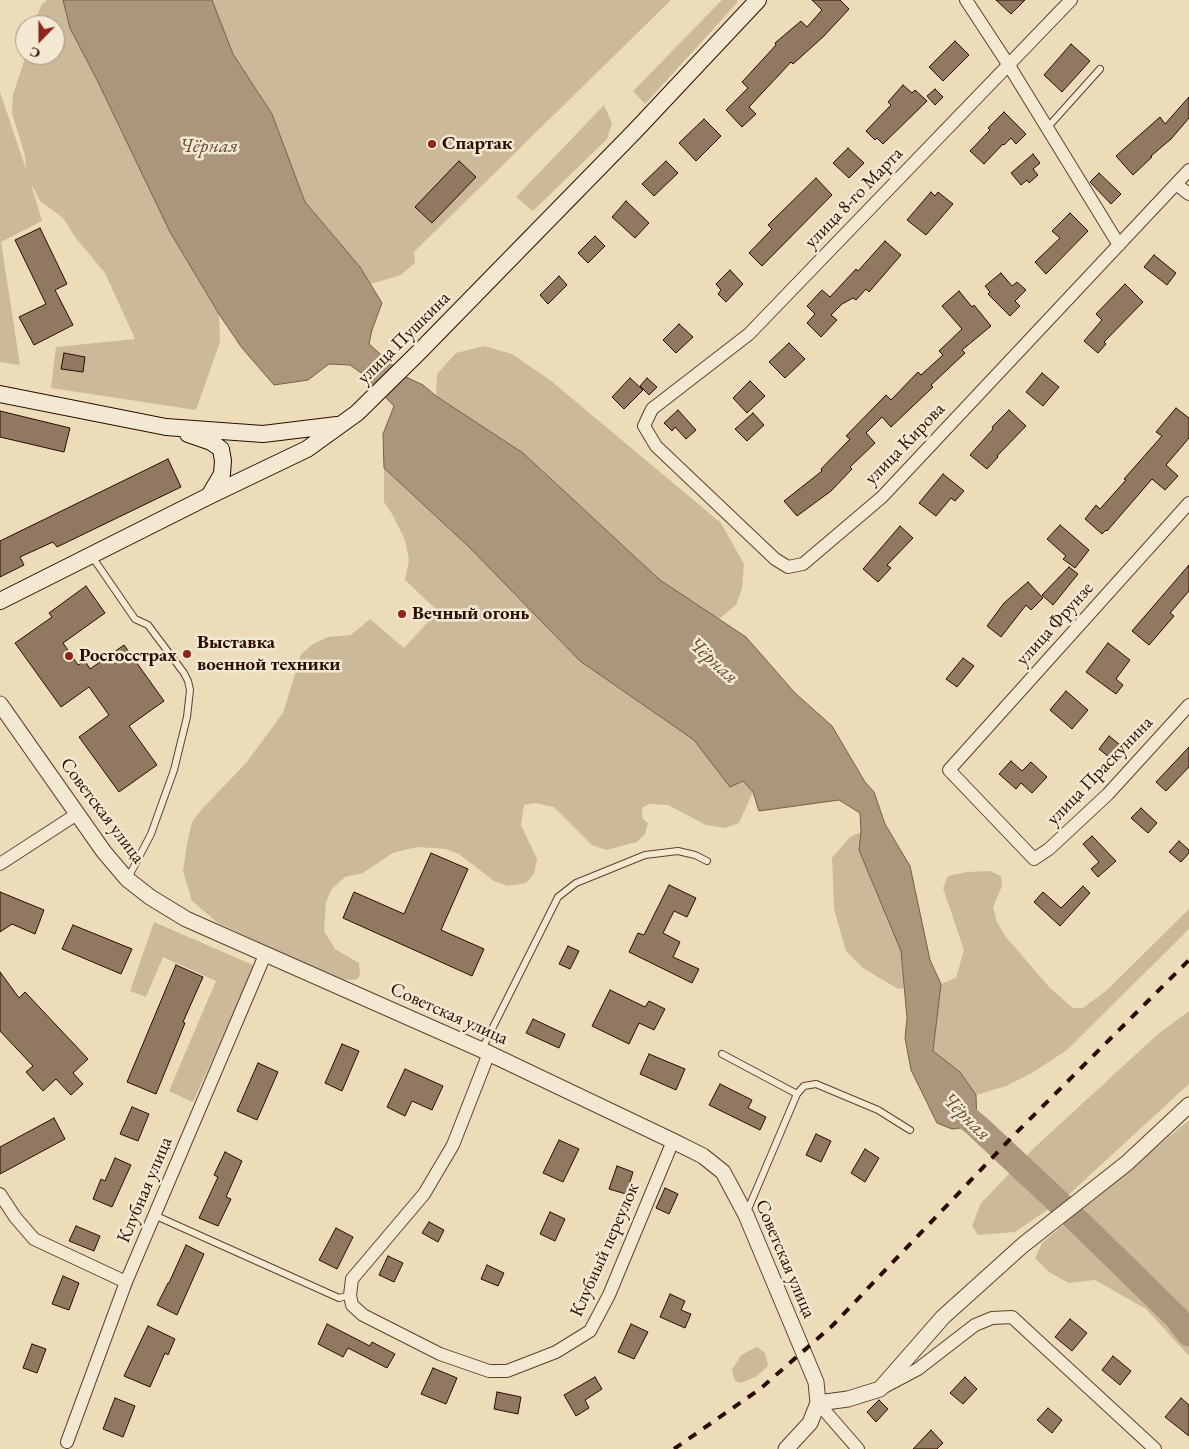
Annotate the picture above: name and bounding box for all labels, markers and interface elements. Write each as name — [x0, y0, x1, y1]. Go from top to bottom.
north arrow — [15, 15, 65, 65]
text: С — [27, 43, 43, 63]
place label: Спартак — [442, 133, 512, 155]
water label: Чёрная — [180, 135, 238, 159]
marker: Спартак — [426, 138, 438, 150]
street label: улица 8-го Марта — [800, 143, 908, 253]
street label: улица Пушкина — [353, 287, 455, 389]
street label: улица Кирова — [860, 398, 950, 490]
street label: улица Фрунзе — [1011, 577, 1099, 671]
place label: Вечный огонь — [412, 603, 529, 625]
marker: Вечный огонь — [396, 608, 408, 620]
place label: Выставка военной техники — [197, 632, 340, 676]
water label: Чёрная — [683, 632, 743, 690]
place label: Росгосстрах — [79, 645, 177, 667]
marker: Выставка военной техники — [181, 648, 193, 660]
marker: Росгосстрах — [63, 650, 75, 662]
street label: улица Праскунина — [1042, 712, 1158, 830]
street label: Советская улица — [55, 754, 149, 868]
street label: Советская улица — [387, 978, 511, 1050]
water label: Чёрная — [937, 1088, 995, 1146]
street label: Клубная улица — [112, 1133, 178, 1247]
street label: Клубный переулок — [565, 1180, 645, 1320]
street label: Советская улица — [750, 1196, 820, 1322]

